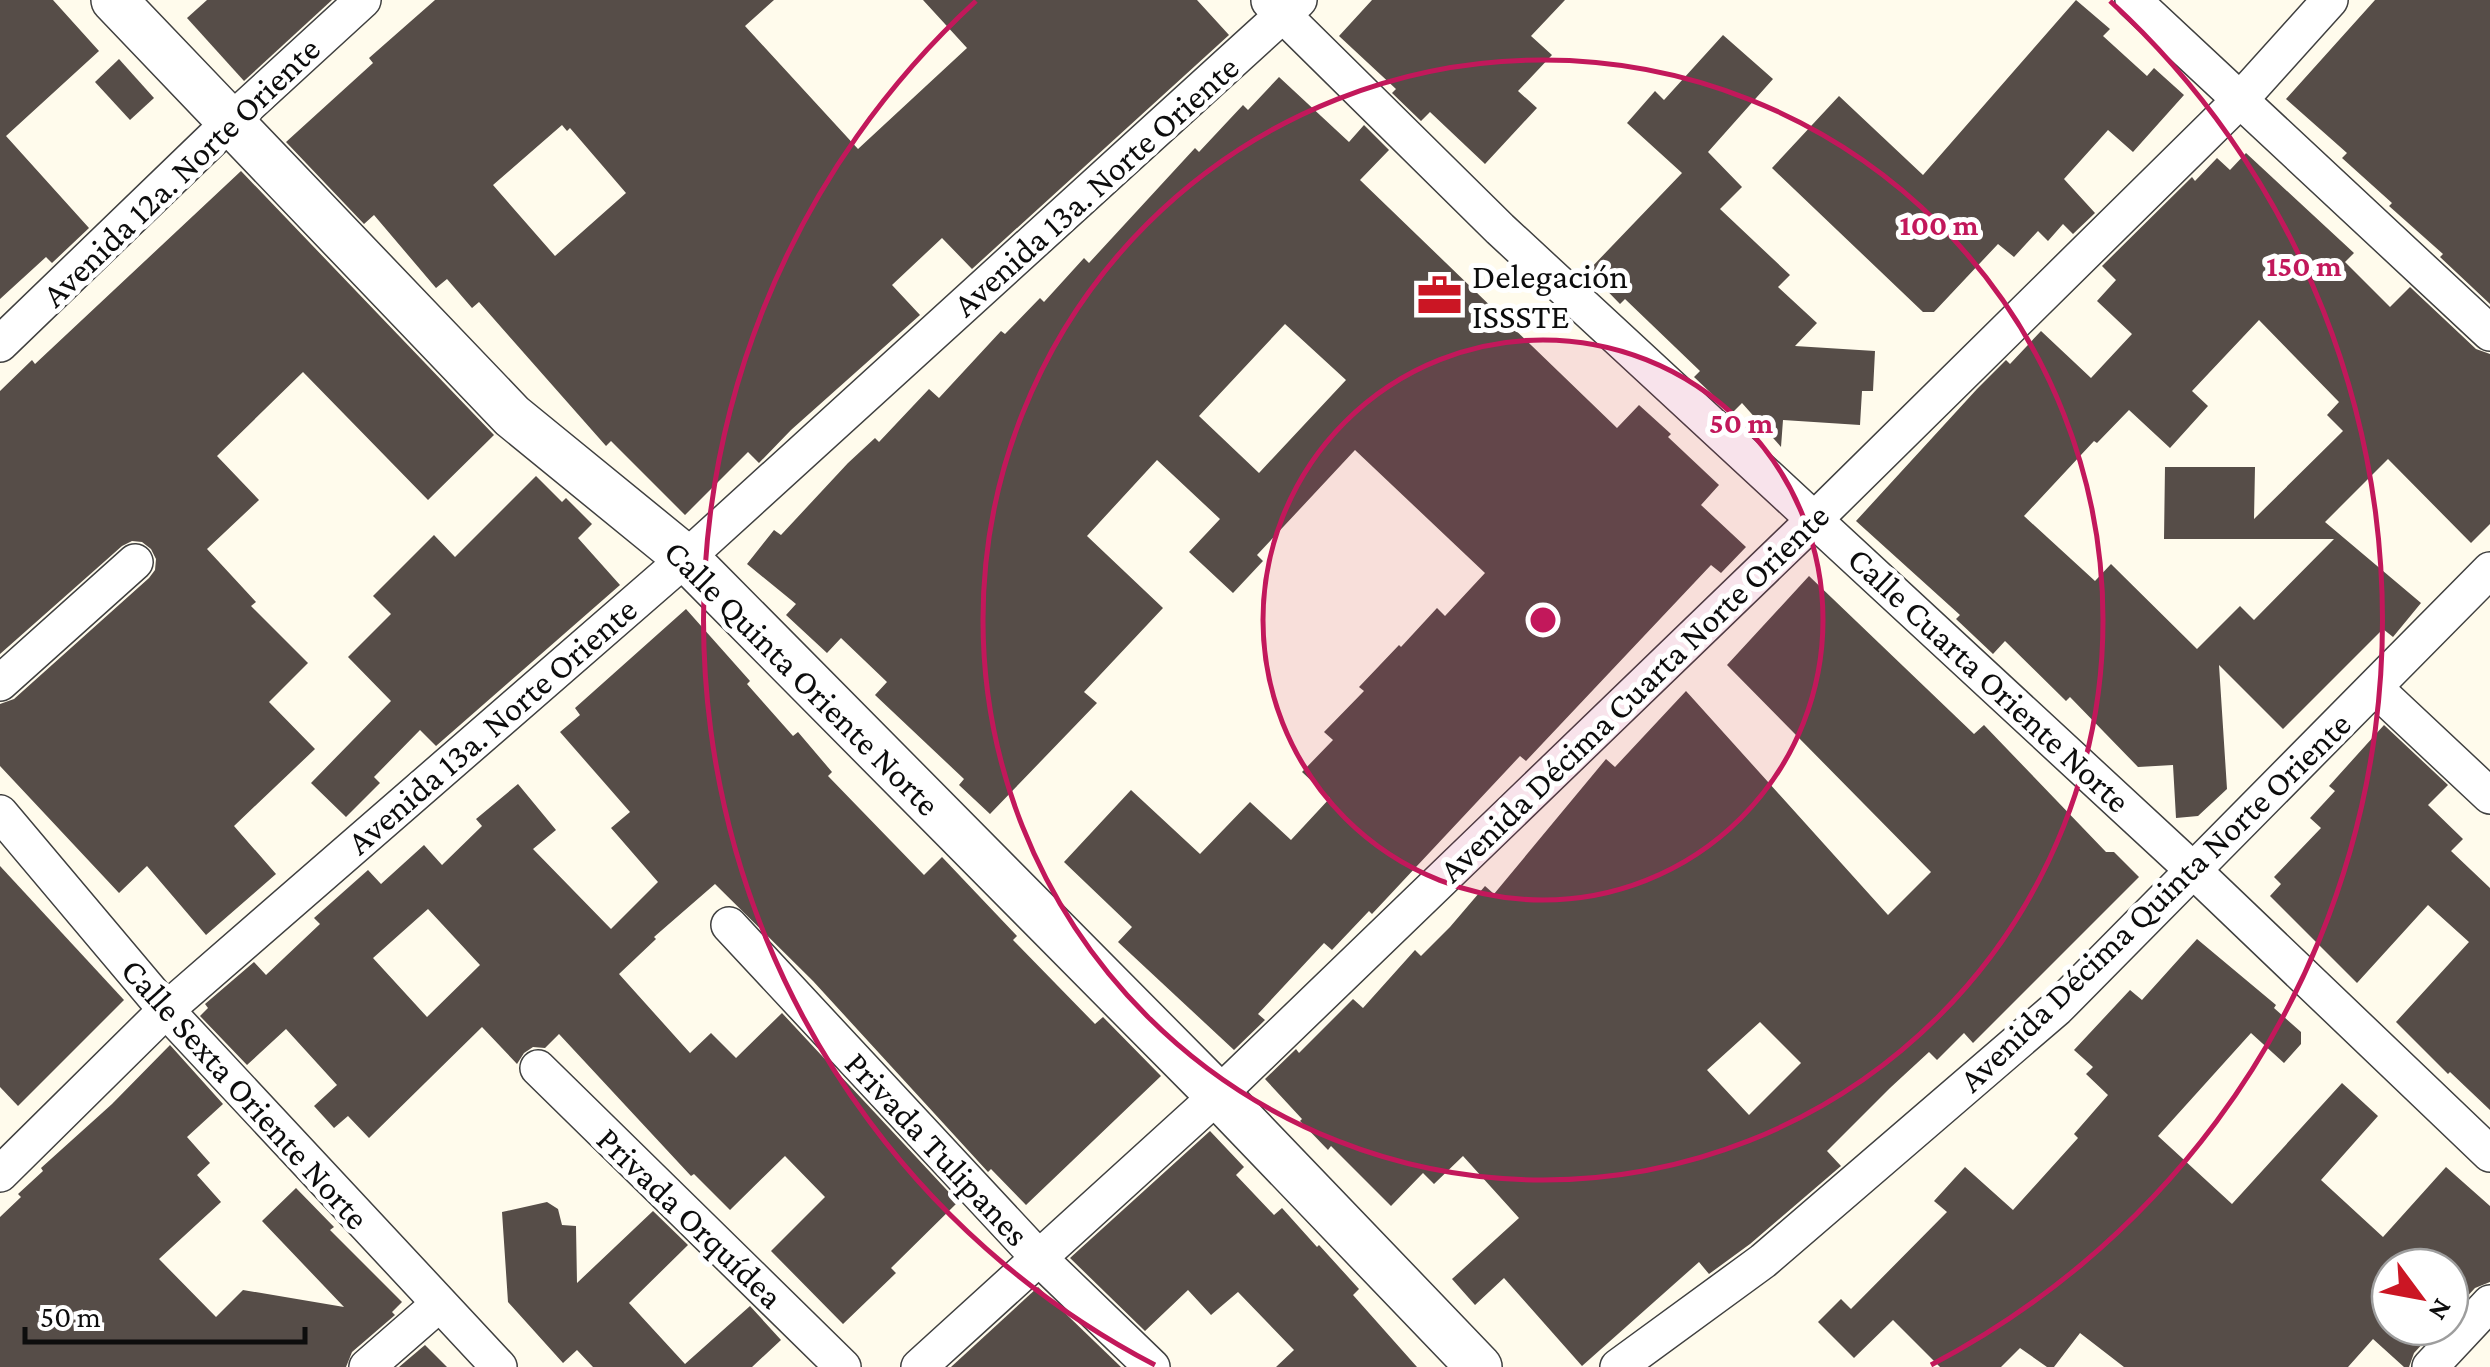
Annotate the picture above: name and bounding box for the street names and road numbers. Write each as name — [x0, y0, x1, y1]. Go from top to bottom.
street label: Avenida 12a. Norte Oriente — [34, 29, 328, 315]
street label: Avenida 13a. Norte Oriente — [945, 48, 1247, 324]
street label: Avenida Décima Cuarta Norte Oriente — [1431, 496, 1837, 890]
street label: Calle Quinta Oriente Norte — [656, 532, 948, 824]
street label: Calle Cuarta Oriente Norte — [1840, 539, 2138, 821]
street label: Avenida 13a. Norte Oriente — [339, 590, 645, 862]
street label: Avenida Décima Quinta Norte Oriente — [1951, 704, 2359, 1100]
street label: Calle Sexta Oriente Norte — [113, 951, 377, 1237]
street label: Privada Tulipanes — [837, 1044, 1037, 1254]
street label: Privada Orquídea — [589, 1119, 791, 1317]

